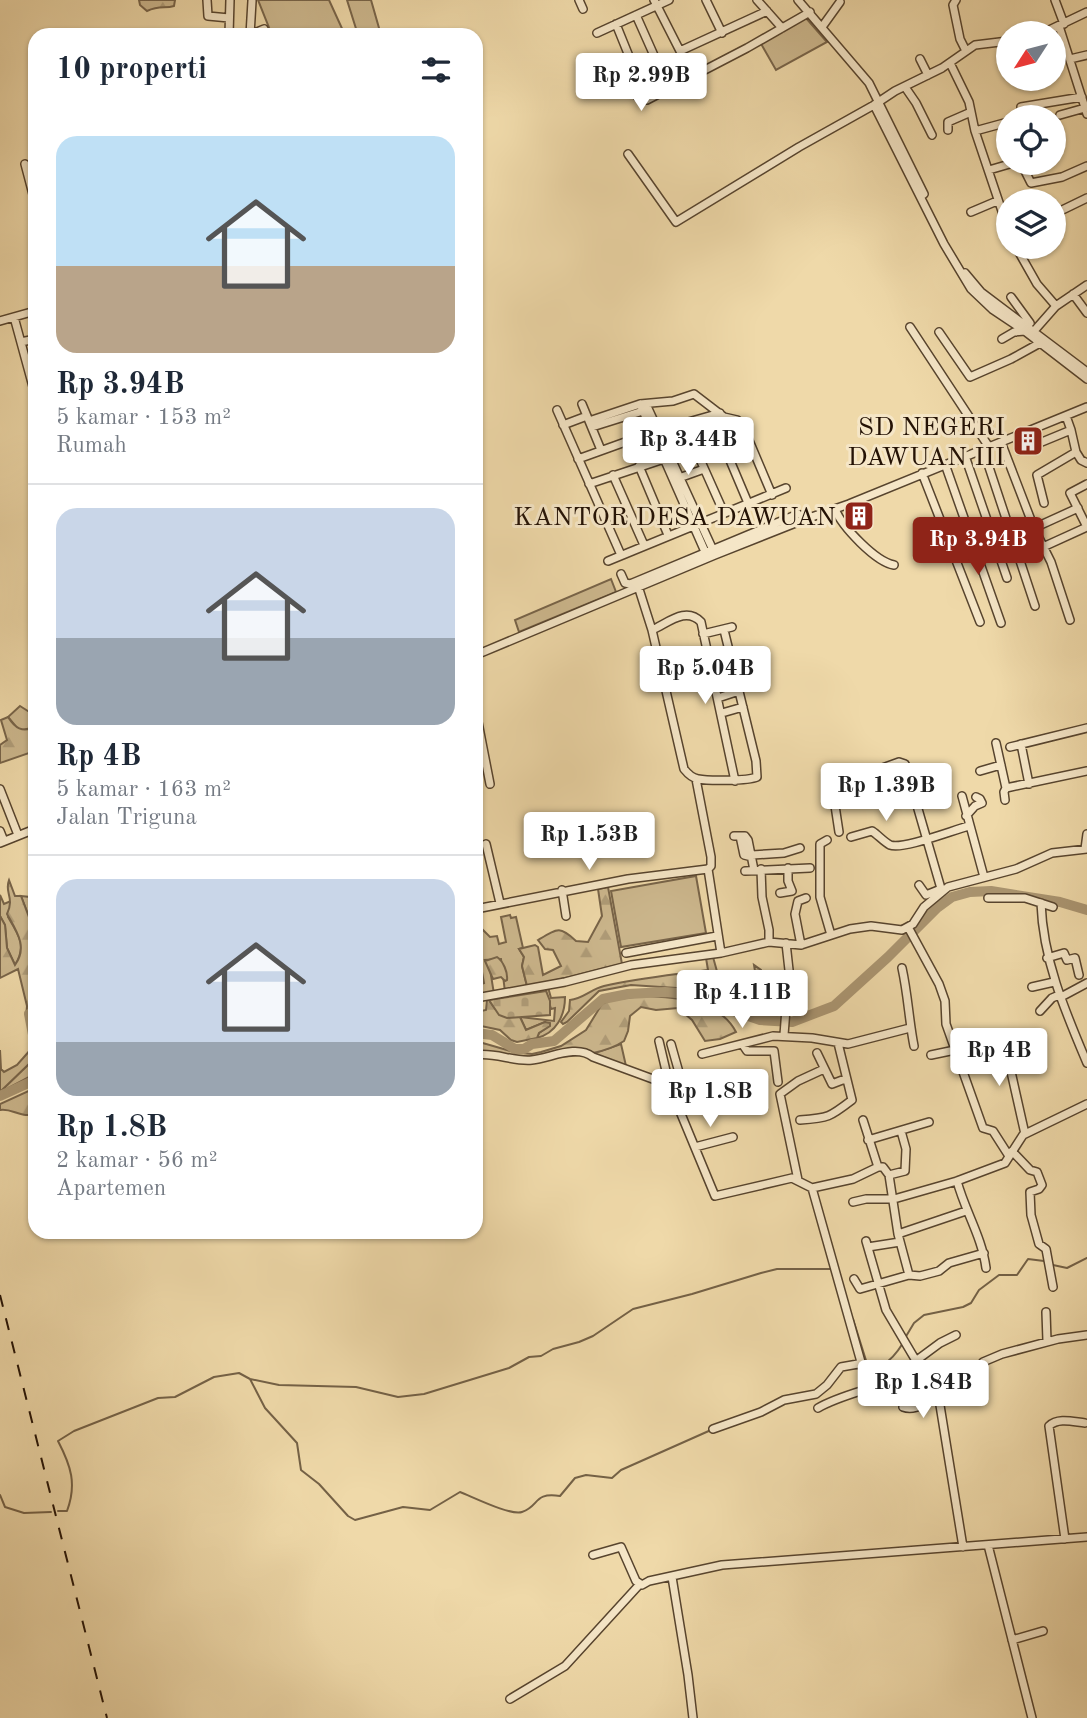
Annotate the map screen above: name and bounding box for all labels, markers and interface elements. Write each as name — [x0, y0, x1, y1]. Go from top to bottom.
north arrow — [996, 21, 1066, 91]
map controls — [996, 21, 1066, 259]
icon: filters — [417, 51, 455, 89]
pin: Rp 2.99B — [569, 54, 713, 113]
text: 10 properti — [56, 55, 207, 85]
text: Rp 2.99B — [592, 64, 690, 87]
button: locate — [996, 105, 1066, 175]
icon: home — [193, 181, 319, 307]
button: layers — [996, 189, 1066, 259]
text: Rp 3.94B — [56, 370, 185, 400]
text: 5 kamar · 153 m² — [56, 406, 231, 429]
place label: SD NEGERI DAWUAN III — [847, 415, 1005, 471]
pin: Rp 3.44B — [616, 418, 760, 477]
building icon: SD NEGERI DAWUAN III — [1011, 424, 1045, 458]
text: Rp 3.44B — [639, 428, 737, 451]
text: Rumah — [56, 434, 127, 457]
building icon: KANTOR DESA DAWUAN — [842, 499, 876, 533]
place label: KANTOR DESA DAWUAN — [513, 505, 836, 531]
pin: Rp 3.94B — [906, 518, 1050, 577]
text: Rp 3.94B — [929, 528, 1027, 551]
icon: home — [193, 553, 319, 679]
pin: Rp 5.04B — [633, 646, 777, 706]
text: Rp 5.04B — [656, 657, 754, 680]
text: Rp 4B — [56, 742, 141, 772]
pin: Rp 1.39B — [814, 764, 958, 823]
text: Rp 1.39B — [837, 774, 935, 797]
text: 5 kamar · 163 m² — [56, 778, 231, 801]
text: Jalan Triguna — [56, 806, 197, 829]
pin: Rp 1.53B — [517, 812, 661, 872]
text: Rp 1.53B — [540, 823, 638, 846]
icon: home — [193, 924, 319, 1050]
pin: Rp 4.11B — [670, 970, 814, 1030]
text: Rp 4.11B — [693, 981, 791, 1004]
pin: Rp 4B — [950, 1028, 1048, 1088]
text: Rp 4B — [966, 1039, 1032, 1062]
pin: Rp 1.8B — [645, 1070, 775, 1129]
text: Rp 1.8B — [667, 1080, 753, 1103]
text: Rp 1.8B — [56, 1113, 167, 1143]
text: 2 kamar · 56 m² — [56, 1149, 218, 1172]
text: Apartemen — [56, 1177, 166, 1200]
pin: Rp 1.84B — [851, 1360, 995, 1420]
text: Rp 1.84B — [874, 1371, 972, 1394]

